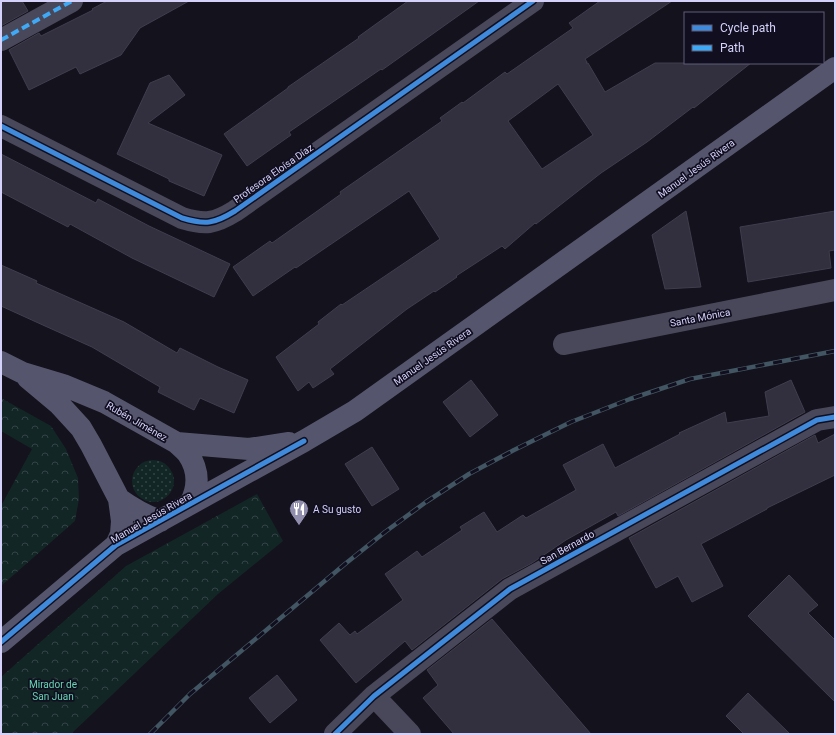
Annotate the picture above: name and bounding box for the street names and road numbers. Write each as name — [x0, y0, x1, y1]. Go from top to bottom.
street label: Manuel Jesús Rivera — [656, 137, 737, 200]
street label: Profesora Eloísa Díaz — [231, 142, 315, 205]
street label: Santa Mónica — [669, 306, 731, 329]
street label: Manuel Jesús Rivera — [392, 326, 473, 387]
street label: Rubén Jiménez — [104, 400, 169, 443]
street label: Manuel Jesús Rivera — [109, 490, 194, 545]
street label: San Bernardo — [538, 528, 596, 567]

